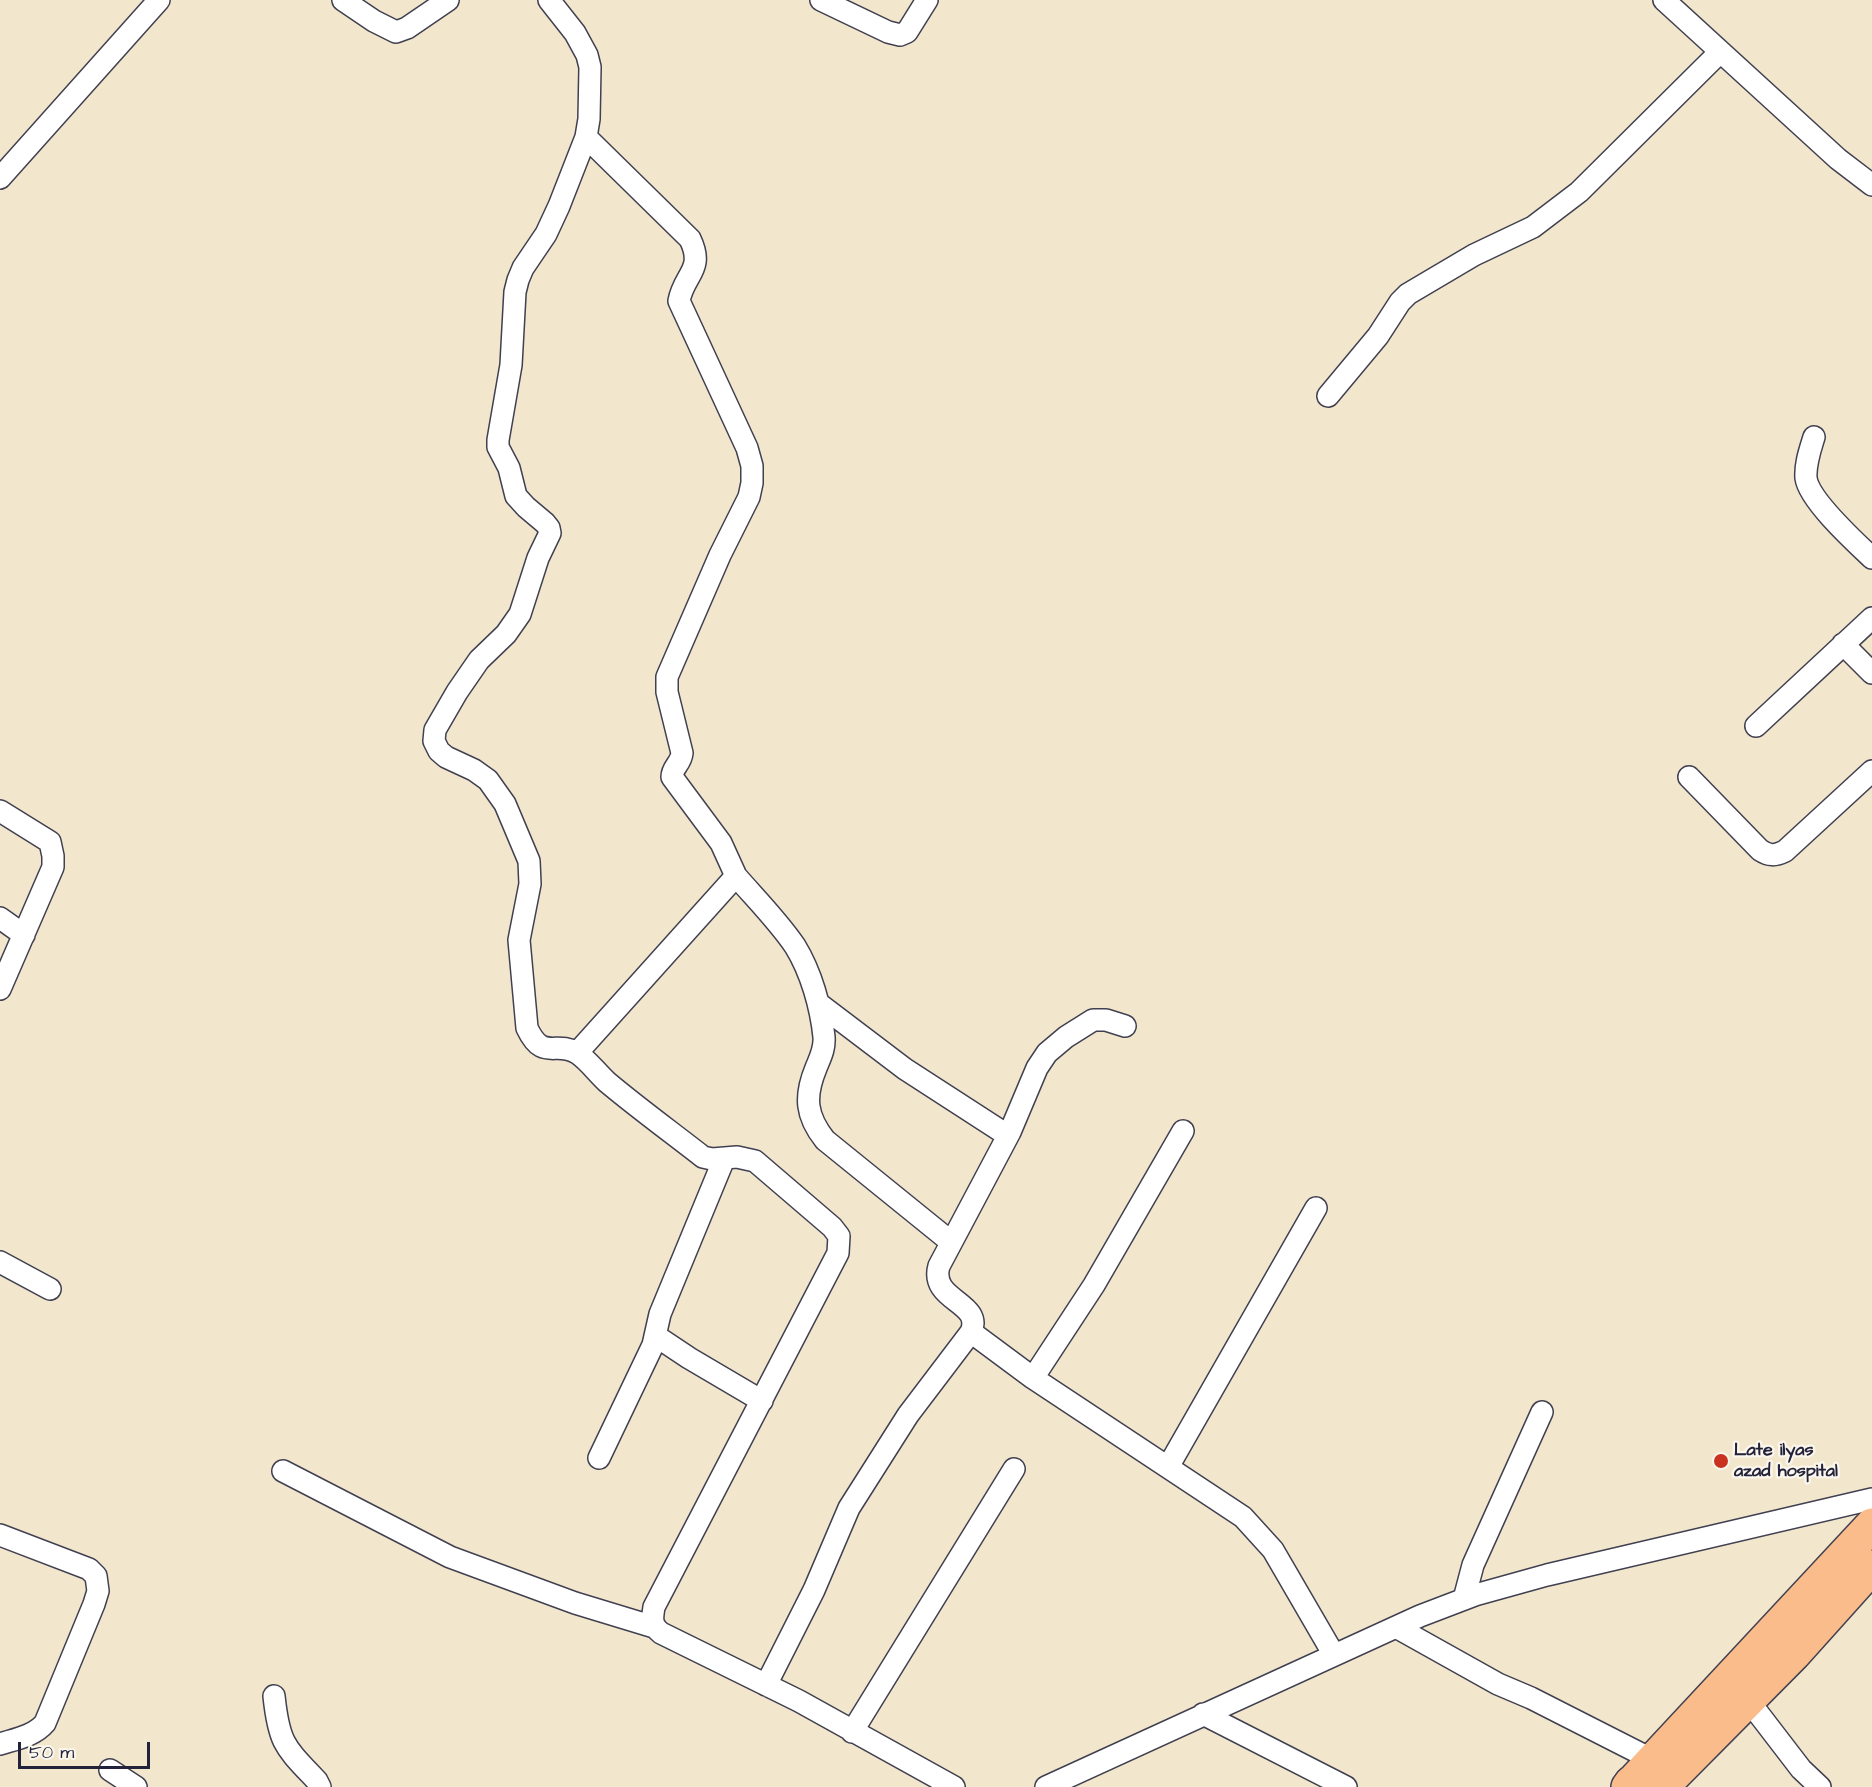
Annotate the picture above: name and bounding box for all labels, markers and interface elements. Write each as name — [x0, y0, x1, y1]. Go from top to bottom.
place label: Late ilyas azad hospital — [1734, 1440, 1838, 1482]
marker: Late ilyas azad hospital — [1712, 1452, 1730, 1470]
scale bar — [21, 1730, 153, 1768]
text: 50 m — [29, 1740, 74, 1765]

